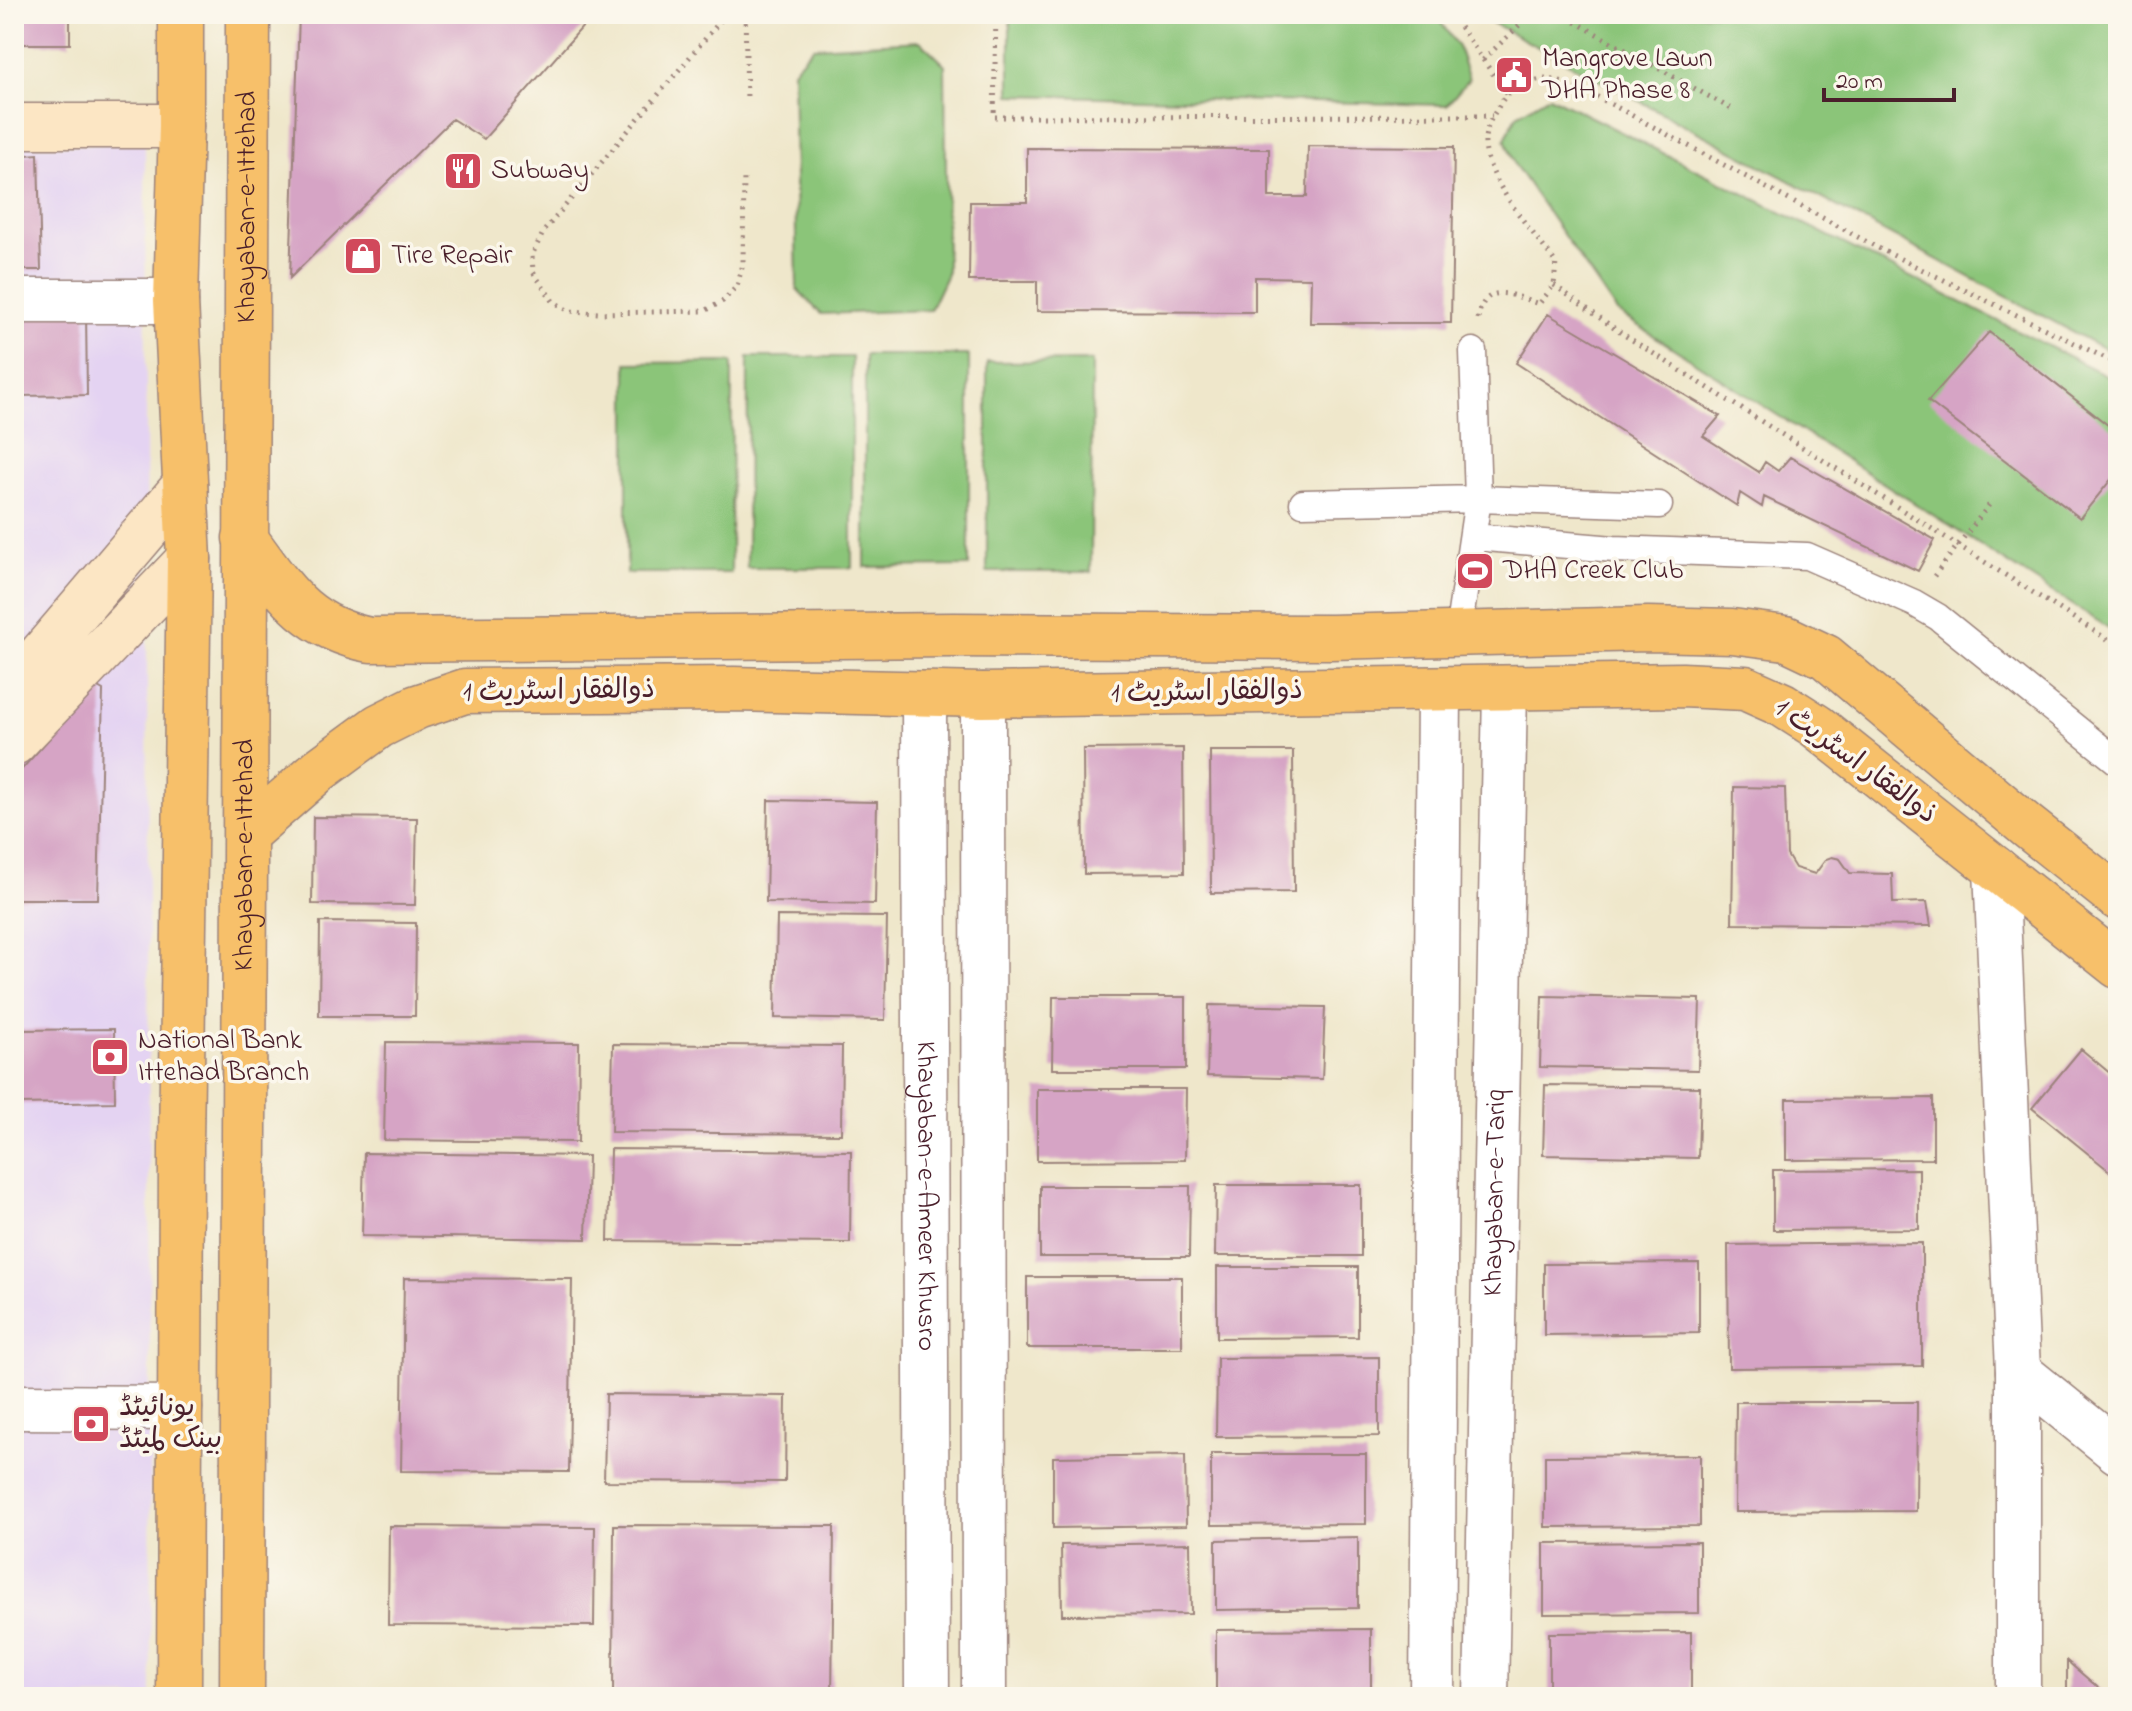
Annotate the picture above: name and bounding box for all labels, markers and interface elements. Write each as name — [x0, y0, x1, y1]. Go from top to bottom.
place label: Mangrove Lawn DHA Phase 8 — [1541, 39, 1713, 112]
scale bar — [1824, 52, 1954, 102]
public building icon: Mangrove Lawn DHA Phase 8 — [1493, 54, 1535, 96]
text: 20 m — [1836, 65, 1883, 100]
street label: Khayaban-e-Ittehad — [226, 91, 268, 323]
restaurant icon: Subway — [442, 150, 484, 192]
place label: Subway — [491, 151, 589, 192]
shop icon: Tire Repair — [342, 235, 384, 277]
place label: Tire Repair — [391, 236, 513, 277]
sports icon: DHA Creek Club — [1454, 550, 1496, 592]
place label: DHA Creek Club — [1502, 551, 1683, 592]
street label: ذوالفقار اسٹریٹ 1 — [463, 670, 655, 714]
street label: ذوالفقار اسٹریٹ 1 — [1111, 671, 1303, 715]
street label: ذوالفقار اسٹریٹ 1 — [1765, 689, 1945, 835]
street label: Khayaban-e-Ittehad — [224, 739, 266, 971]
place label: National Bank Ittehad Branch — [138, 1021, 309, 1094]
bank icon: National Bank Ittehad Branch — [89, 1036, 131, 1078]
street label: Khayaban-e-Ameer Khusro — [905, 1041, 946, 1351]
street label: Khayaban-e-Tariq — [1473, 1089, 1518, 1297]
place label: یونائیٹڈ بینک لمیٹڈ — [119, 1388, 222, 1461]
bank icon: یونائیٹڈ بینک لمیٹڈ — [70, 1403, 112, 1445]

